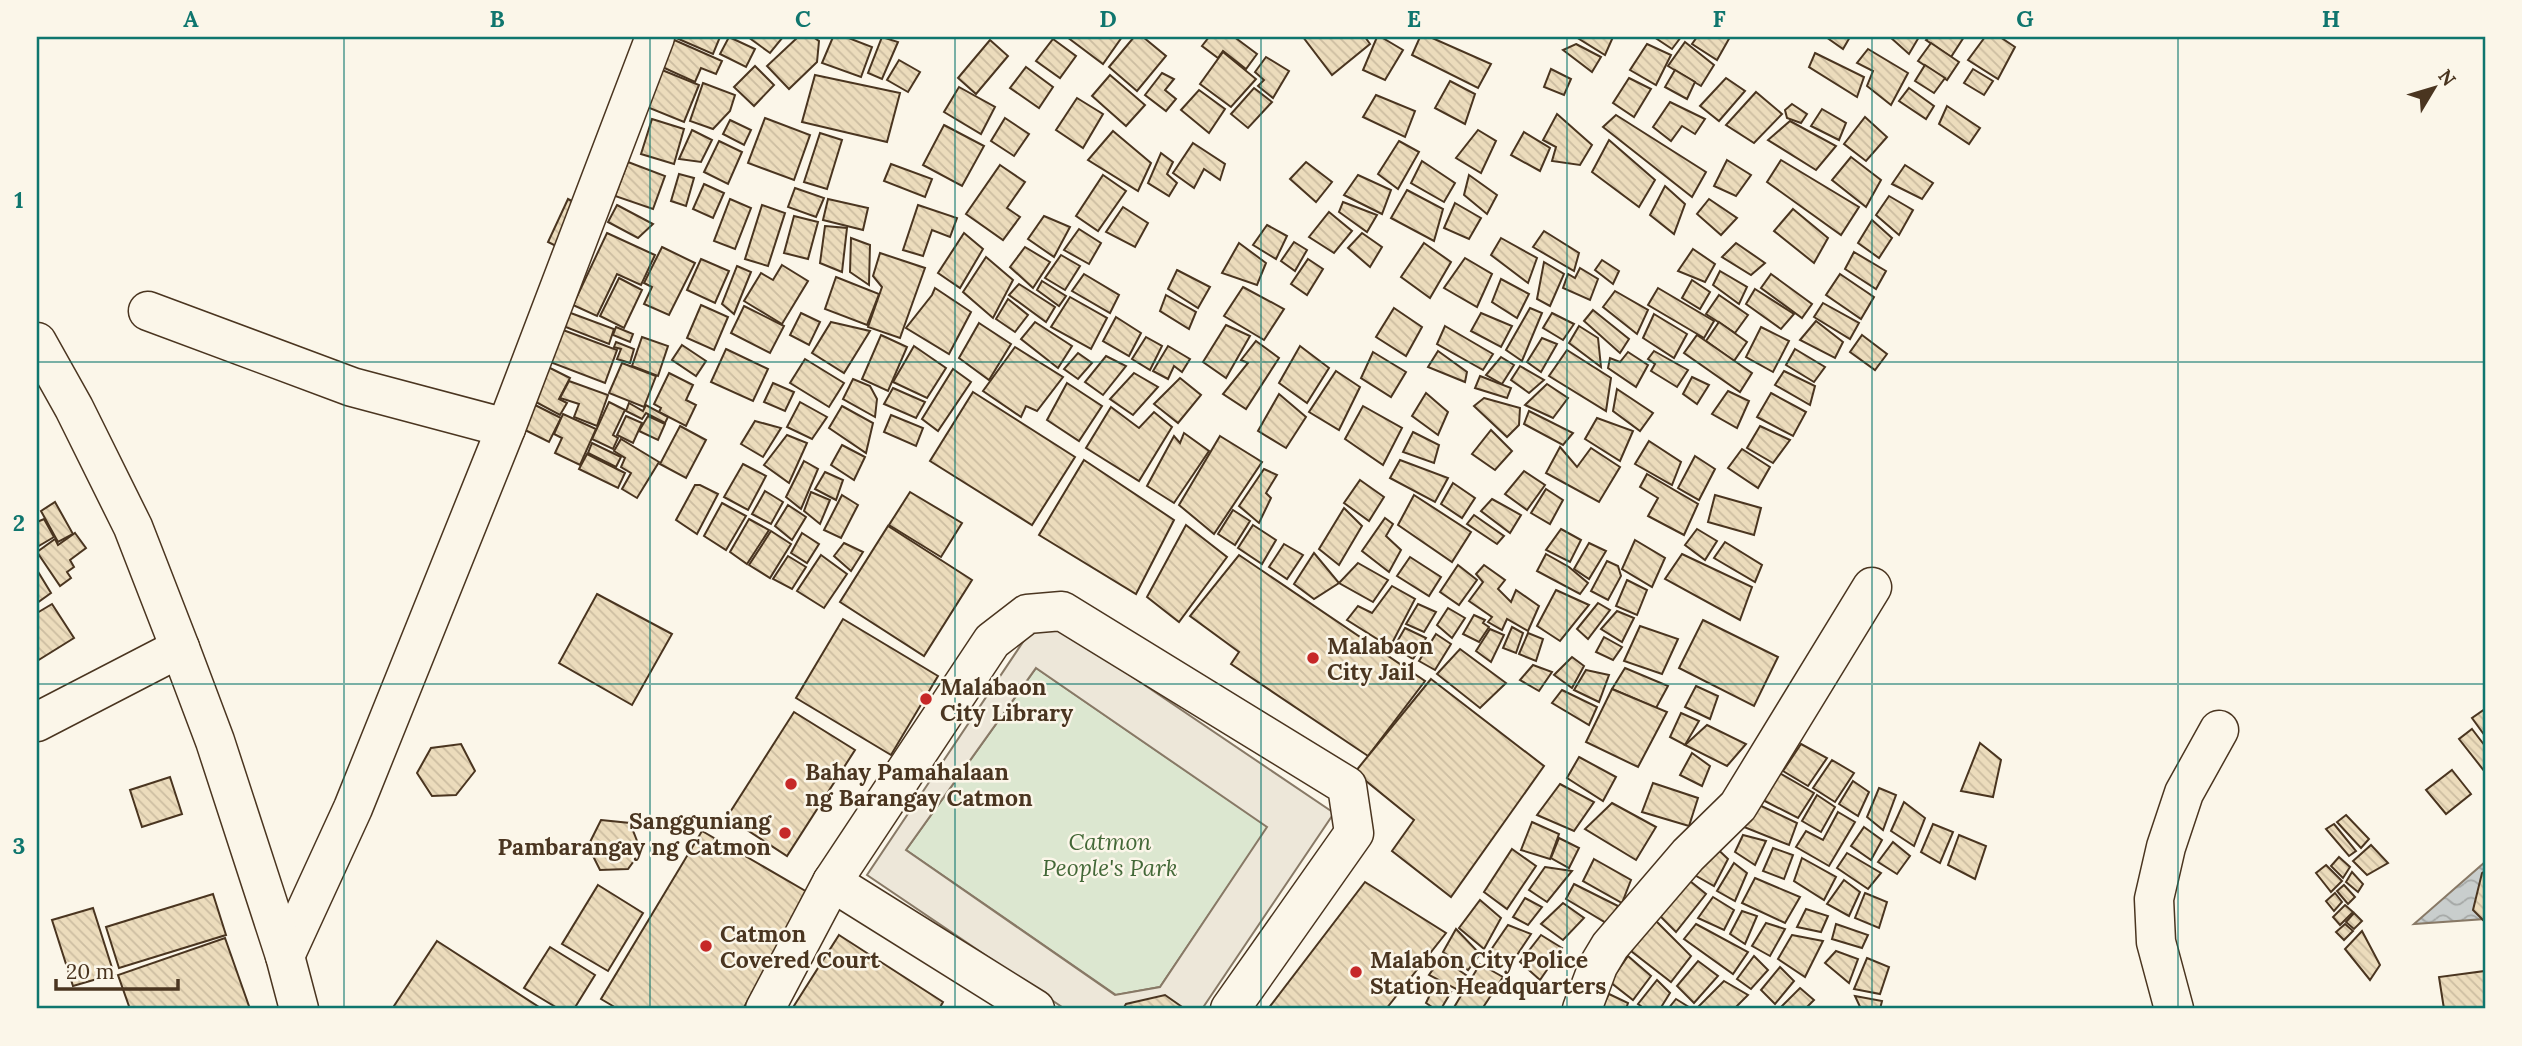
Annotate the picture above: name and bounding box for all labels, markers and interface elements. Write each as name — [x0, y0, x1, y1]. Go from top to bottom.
text: A — [183, 4, 199, 33]
text: B — [489, 4, 505, 33]
text: C — [795, 4, 811, 33]
text: D — [1099, 4, 1117, 33]
text: E — [1407, 4, 1421, 33]
text: F — [1712, 4, 1726, 33]
text: G — [2016, 4, 2034, 33]
text: H — [2322, 4, 2340, 33]
north arrow — [2400, 52, 2470, 122]
text: N — [2433, 64, 2462, 91]
text: 1 — [14, 185, 24, 214]
text: 2 — [13, 508, 25, 537]
place label: Malabaon City Jail — [1327, 631, 1434, 686]
marker: Malabaon City Jail — [1305, 650, 1321, 666]
place label: Malabaon City Library — [940, 672, 1073, 727]
marker: Malabaon City Library — [918, 691, 934, 707]
place label: Bahay Pamahalaan ng Barangay Catmon — [805, 757, 1033, 812]
marker: Bahay Pamahalaan ng Barangay Catmon — [783, 776, 799, 792]
place label: Sangguniang Pambarangay ng Catmon — [498, 806, 772, 861]
marker: Sangguniang Pambarangay ng Catmon — [777, 825, 793, 841]
park label: Catmon People's Park — [1042, 827, 1178, 882]
text: 3 — [13, 831, 25, 860]
place label: Catmon Covered Court — [720, 919, 880, 974]
marker: Catmon Covered Court — [698, 938, 714, 954]
place label: Malabon City Police Station Headquarters — [1370, 945, 1606, 1000]
scale bar — [56, 948, 178, 992]
text: 20 m — [66, 958, 115, 985]
marker: Malabon City Police Station Headquarters — [1348, 964, 1364, 980]

